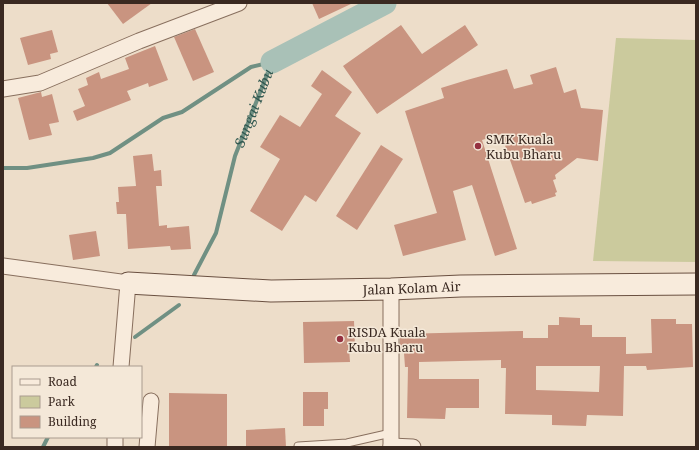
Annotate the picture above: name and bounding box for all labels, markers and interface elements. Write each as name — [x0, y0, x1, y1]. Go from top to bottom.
water label: Sungai Kubu — [229, 66, 277, 150]
place label: SMK Kuala Kubu Bharu — [486, 130, 561, 163]
marker: SMK Kuala Kubu Bharu — [473, 141, 483, 151]
street label: Jalan Kolam Air — [362, 277, 461, 298]
place label: RISDA Kuala Kubu Bharu — [348, 323, 426, 356]
marker: RISDA Kuala Kubu Bharu — [335, 334, 345, 344]
legend — [12, 366, 142, 438]
text: Road — [48, 373, 78, 390]
text: Park — [48, 393, 76, 410]
text: Building — [48, 413, 97, 430]

